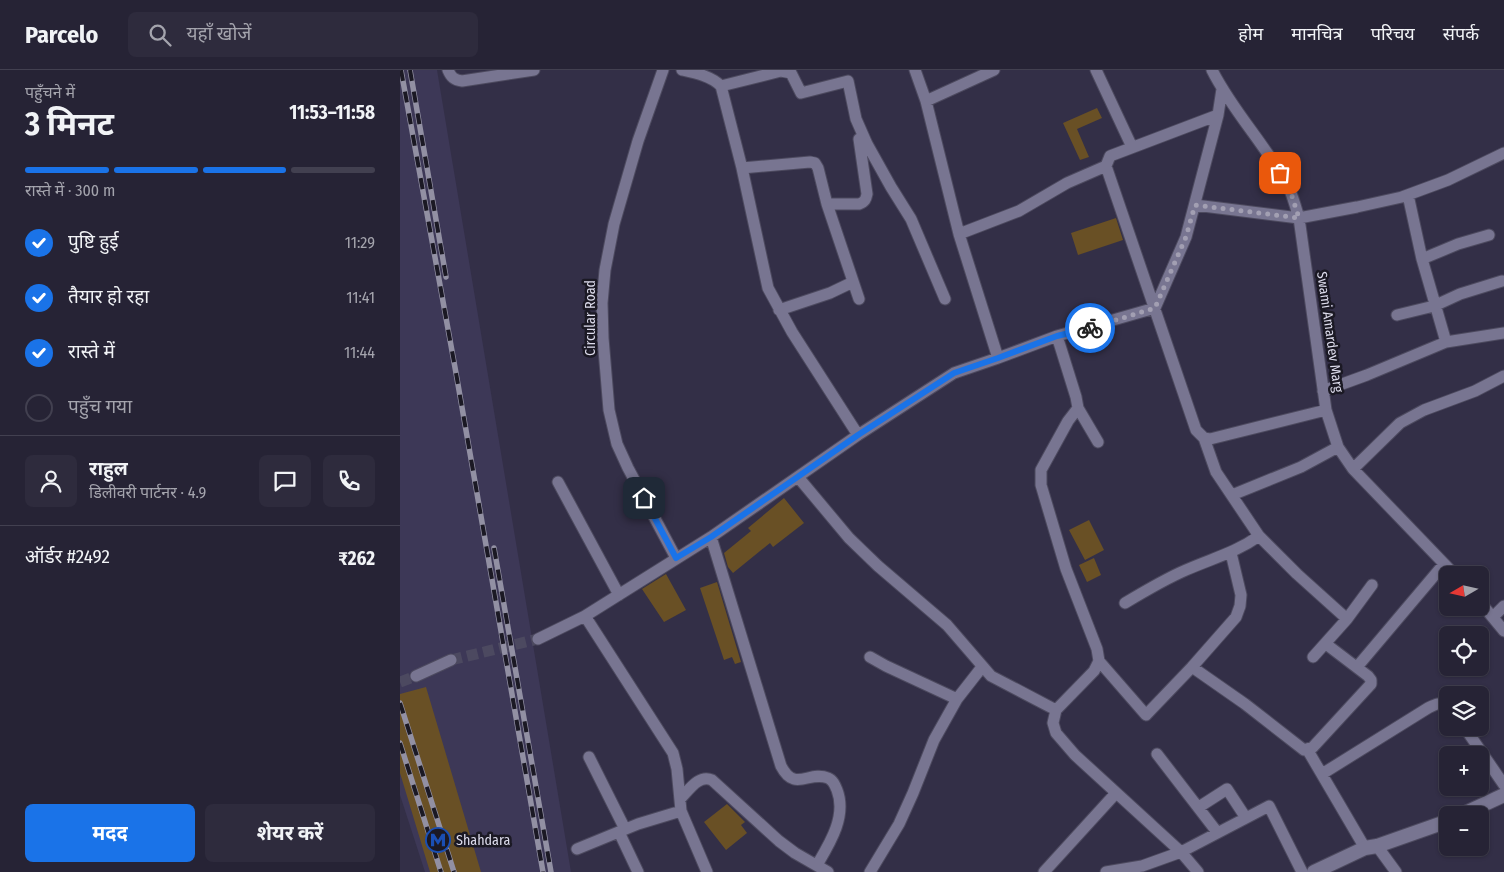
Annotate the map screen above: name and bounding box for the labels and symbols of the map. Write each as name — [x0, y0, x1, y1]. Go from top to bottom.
pin — [1259, 152, 1301, 194]
street label: Swami Amardev Marg — [1313, 270, 1347, 394]
street label: Circular Road — [582, 280, 599, 356]
courier — [1065, 303, 1115, 353]
pin — [623, 477, 665, 519]
north arrow — [1439, 566, 1489, 616]
metro station icon: Shahdara — [425, 827, 451, 853]
place label: Shahdara — [456, 832, 510, 849]

